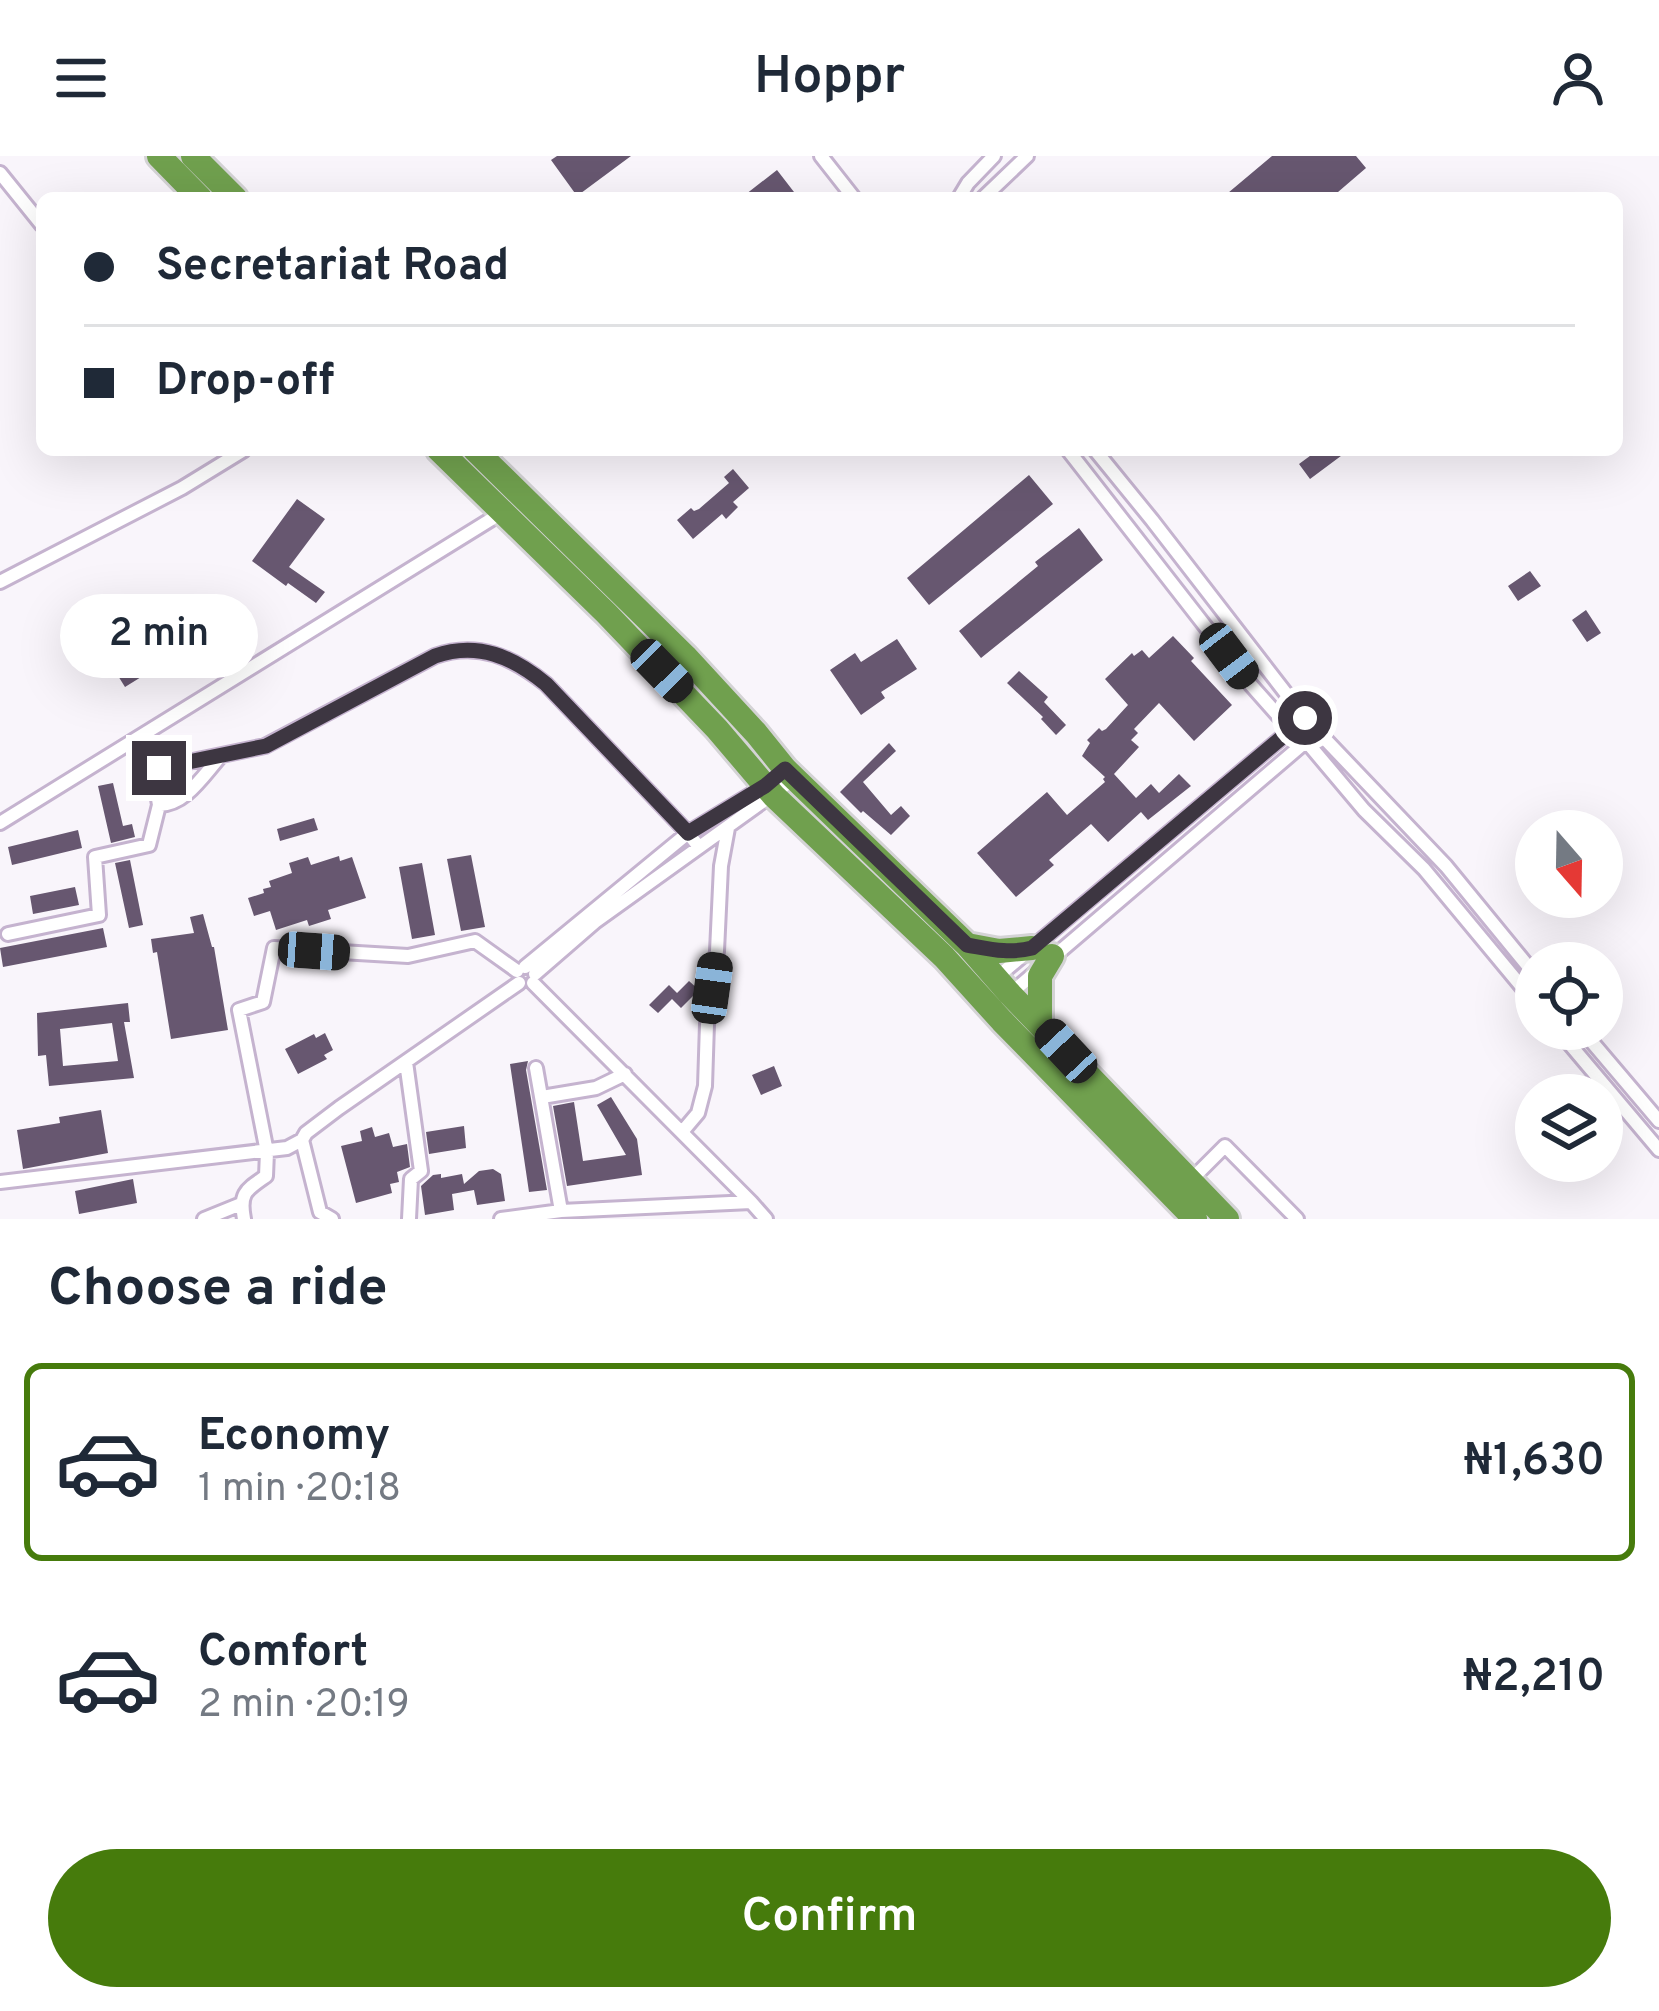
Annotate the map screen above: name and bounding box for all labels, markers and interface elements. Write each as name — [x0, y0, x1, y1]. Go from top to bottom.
text: Hoppr — [754, 44, 905, 113]
icon: menu — [48, 45, 114, 111]
icon: person — [1545, 45, 1611, 111]
text: Secretariat Road — [156, 239, 509, 296]
text: Drop-off — [156, 354, 335, 411]
callout: 2 min — [60, 594, 258, 678]
text: 2 min — [109, 611, 209, 660]
car — [1193, 616, 1265, 696]
car — [624, 633, 700, 709]
route start — [1278, 691, 1332, 745]
route end — [132, 741, 186, 795]
north arrow — [1515, 810, 1623, 918]
map controls — [1515, 810, 1623, 1182]
car — [277, 931, 351, 971]
button: locate — [1515, 942, 1623, 1050]
car — [689, 950, 735, 1026]
car — [1028, 1012, 1104, 1090]
button: layers — [1515, 1074, 1623, 1182]
text: Choose a ride — [48, 1256, 388, 1325]
icon: car — [54, 1408, 162, 1516]
text: Economy — [198, 1409, 390, 1466]
text: ₦1,630 — [1463, 1434, 1605, 1491]
text: 1 min · 20:18 — [198, 1466, 401, 1515]
icon: car — [54, 1624, 162, 1732]
text: Comfort — [198, 1625, 368, 1682]
text: ₦2,210 — [1463, 1650, 1605, 1707]
text: 2 min · 20:19 — [198, 1682, 410, 1731]
button: Confirm — [48, 1849, 1611, 1987]

